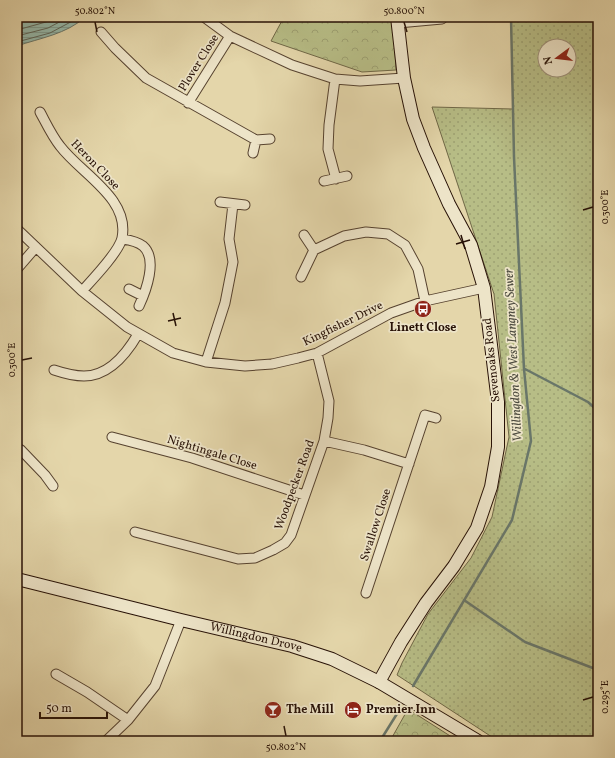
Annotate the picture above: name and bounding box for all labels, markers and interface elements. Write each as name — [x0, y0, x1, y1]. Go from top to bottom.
text: 50.802°N — [75, 4, 116, 18]
text: 50.800°N — [383, 4, 425, 18]
street label: Plover Close — [175, 31, 223, 95]
north arrow — [537, 38, 577, 78]
text: N — [541, 54, 557, 66]
street label: Heron Close — [67, 136, 123, 194]
text: 0.300°E — [598, 190, 612, 224]
water label: Willingdon & West Langney Sewer — [500, 268, 528, 442]
street label: Kingfisher Drive — [300, 298, 386, 350]
bus stop icon: Linett Close — [413, 299, 433, 319]
street label: Sevenoaks Road — [480, 317, 504, 403]
place label: Linett Close — [389, 320, 457, 336]
text: 0.300°E — [5, 343, 19, 377]
street label: Nightingale Close — [165, 432, 259, 474]
street label: Woodpecker Road — [271, 438, 319, 532]
street label: Swallow Close — [357, 486, 395, 563]
street label: Willingdon Drove — [208, 619, 304, 657]
text: 0.295°E — [598, 680, 612, 714]
scale bar — [40, 694, 107, 720]
bar icon: The Mill — [263, 700, 283, 720]
hotel icon: Premier Inn — [343, 700, 363, 720]
text: 50 m — [46, 701, 72, 717]
place label: The Mill — [286, 702, 334, 718]
place label: Premier Inn — [366, 702, 436, 718]
text: 50.802°N — [266, 740, 307, 754]

